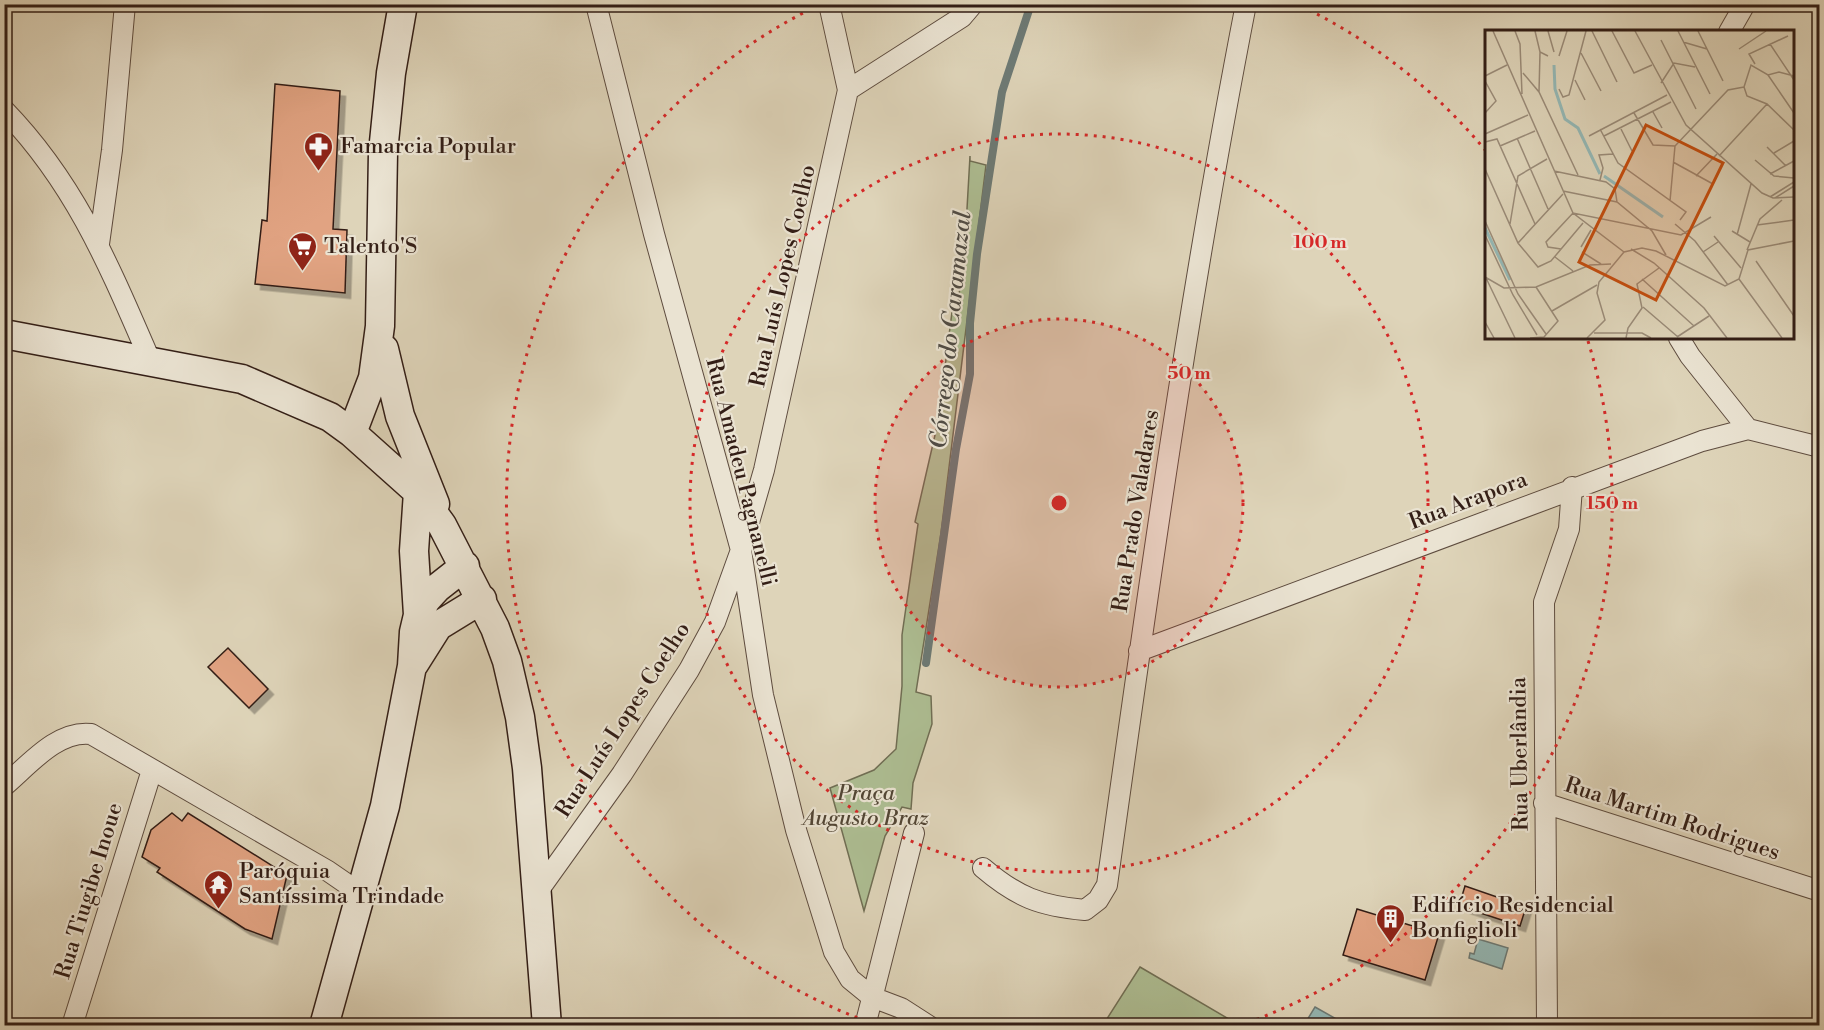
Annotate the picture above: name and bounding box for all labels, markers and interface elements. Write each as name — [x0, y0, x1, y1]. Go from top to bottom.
inset map — [1485, 30, 1794, 339]
pharmacy icon: Famarcia Popular — [303, 130, 335, 172]
place label: Famarcia Popular — [340, 133, 516, 160]
street label: Rua Luís Lopes Coelho — [744, 162, 822, 390]
water label: Córrego do Caramazal — [924, 209, 978, 450]
supermarket icon: Talento'S — [287, 230, 319, 272]
text: 100 m — [1293, 231, 1347, 254]
place label: Talento'S — [324, 233, 418, 260]
street label: Rua Amadeu Pagnanelli — [700, 355, 782, 589]
text: 50 m — [1167, 362, 1211, 385]
street label: Rua Prado Valadares — [1107, 408, 1165, 614]
street label: Rua Arapora — [1405, 466, 1532, 536]
text: 150 m — [1586, 492, 1639, 515]
centre of rings — [1049, 493, 1069, 513]
street label: Rua Luís Lopes Coelho — [550, 617, 696, 823]
street label: Rua Uberlândia — [1505, 676, 1535, 831]
street label: Rua Martim Rodrigues — [1561, 771, 1783, 867]
park label: Praça Augusto Braz — [801, 780, 929, 832]
street label: Rua Tiugibe Inoue — [49, 800, 129, 982]
place label: Paróquia Santíssima Trindade — [239, 858, 444, 910]
temple icon: Paróquia Santíssima Trindade — [202, 868, 234, 910]
place label: Edifício Residencial Bonfiglioli — [1411, 892, 1614, 944]
building icon: Edifício Residencial Bonfiglioli — [1375, 902, 1407, 944]

